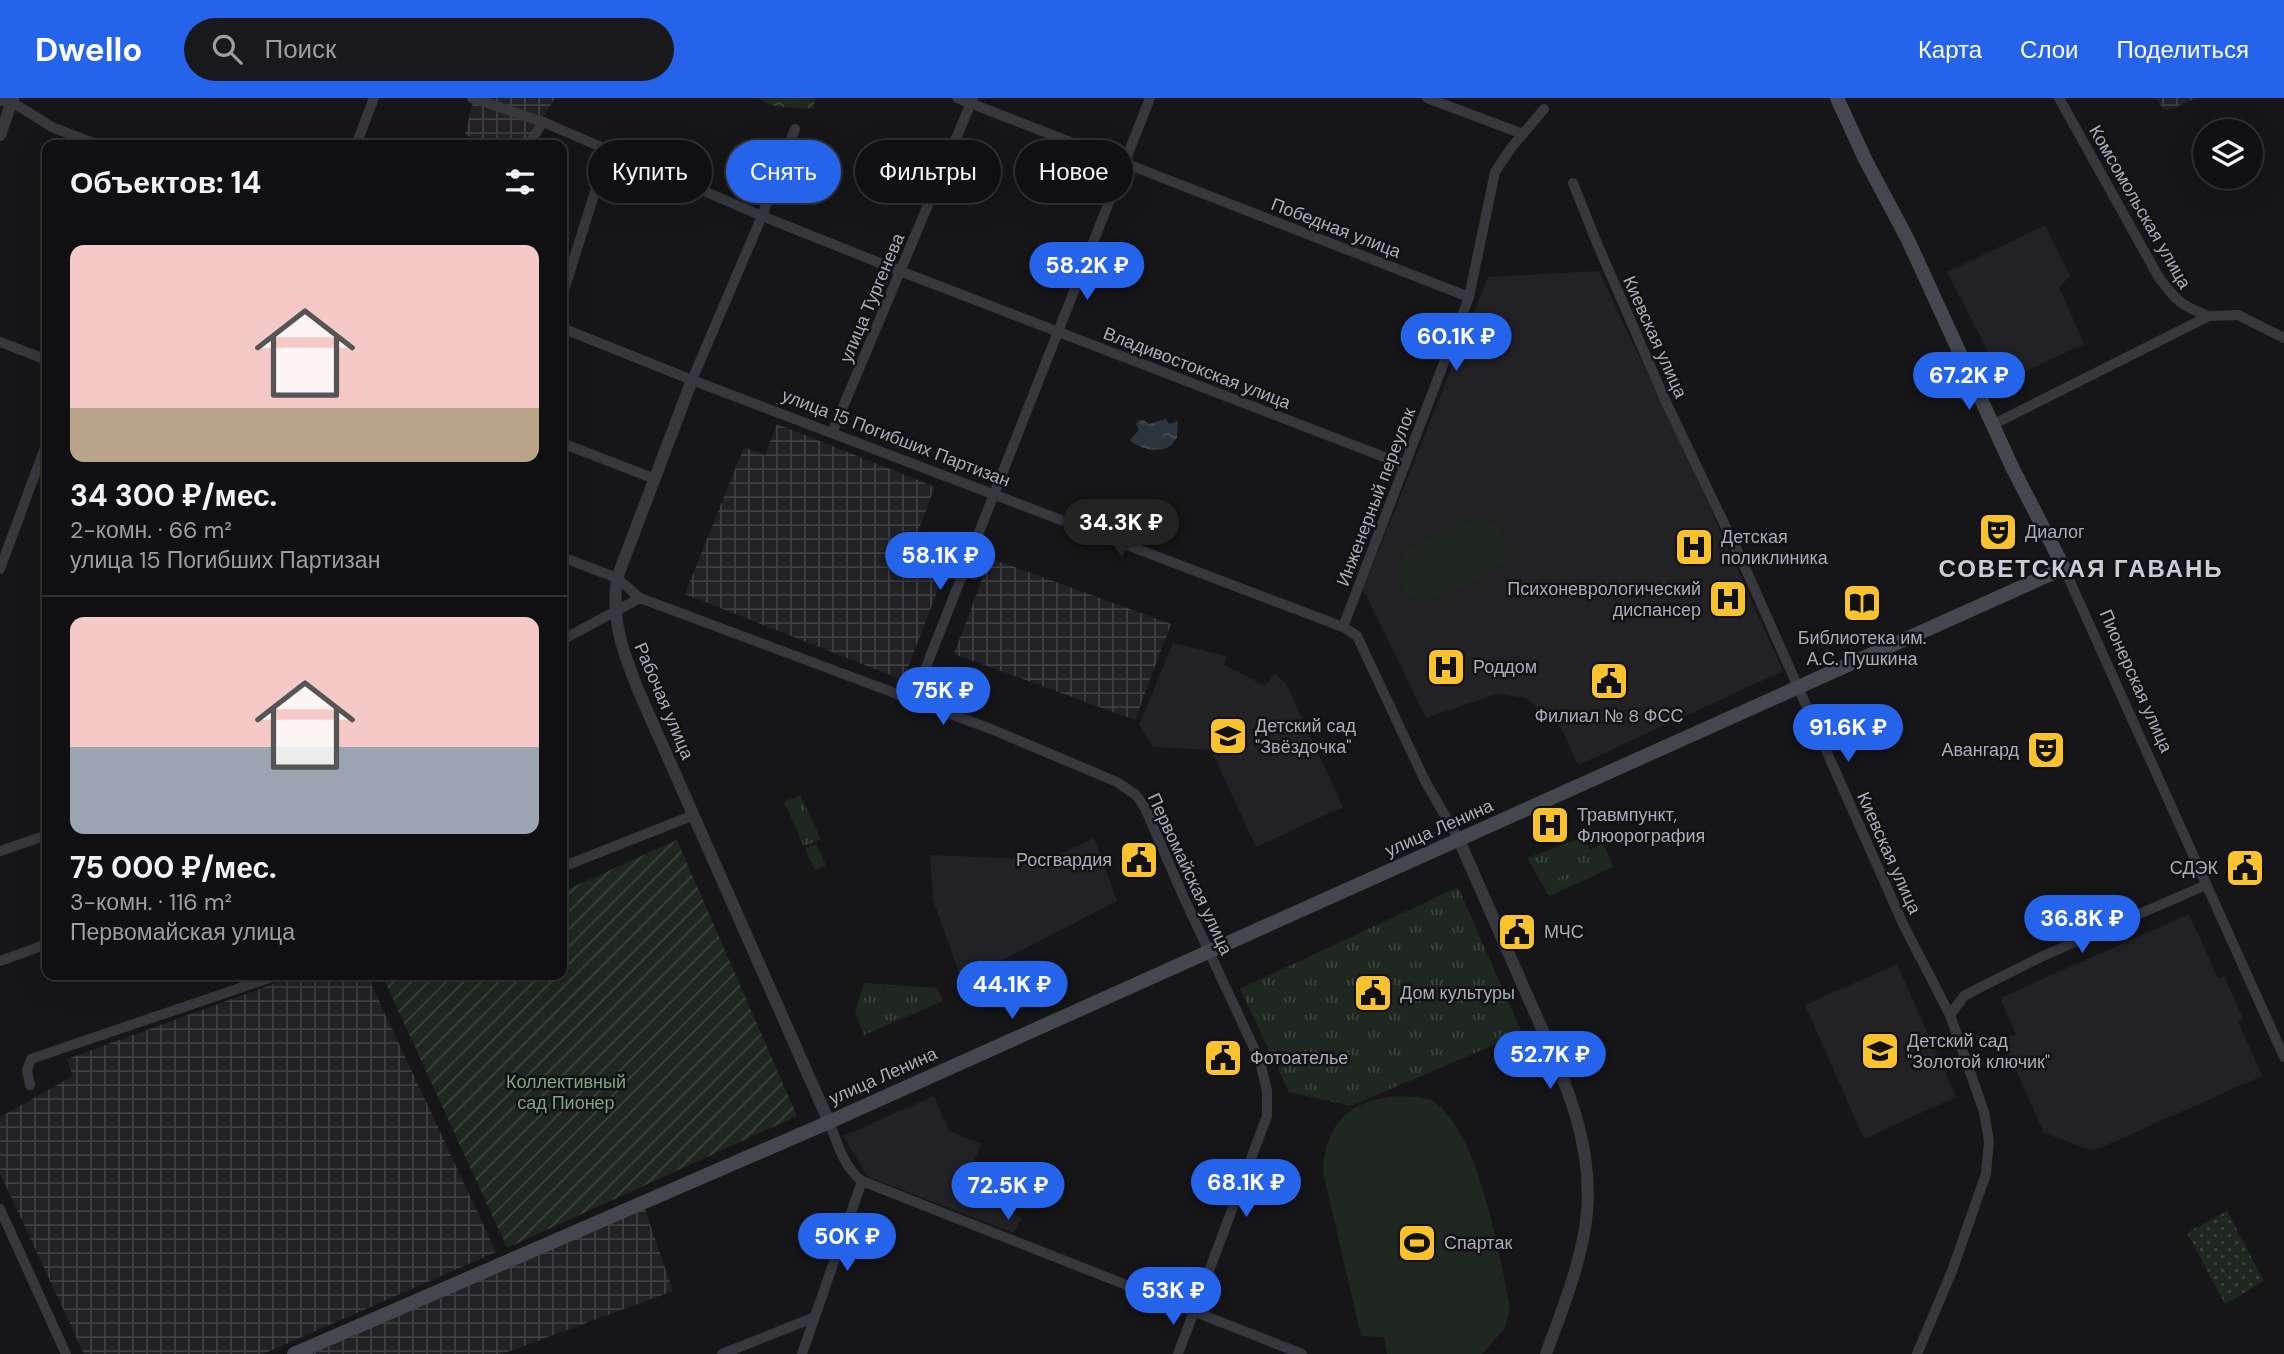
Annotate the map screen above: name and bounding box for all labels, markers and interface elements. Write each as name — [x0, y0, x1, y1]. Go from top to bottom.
search box — [184, 18, 674, 81]
text: Dwello — [35, 28, 142, 71]
icon: search — [208, 30, 246, 68]
text: Поиск — [264, 32, 337, 66]
text: Карта — [1918, 34, 1982, 65]
text: Слои — [2020, 34, 2078, 65]
text: Поделиться — [2116, 34, 2249, 65]
map controls — [2193, 119, 2263, 189]
button: layers — [2193, 119, 2263, 189]
street label: Комсомольская улица — [2083, 121, 2197, 294]
chip: Купить — [588, 140, 712, 203]
chip: Снять — [726, 140, 841, 203]
chip: Фильтры — [855, 140, 1001, 203]
chip: Новое — [1015, 140, 1133, 203]
text: Объектов: 14 — [70, 163, 261, 202]
icon: filters — [501, 163, 539, 201]
street label: Победная улица — [1268, 192, 1405, 264]
street label: улица Тургенева — [834, 229, 911, 366]
pin: 58.2K ₽ — [1022, 242, 1152, 302]
text: 58.2K ₽ — [1045, 250, 1129, 280]
street label: Киевская улица — [1617, 272, 1693, 403]
icon: home — [242, 290, 368, 416]
pin: 60.1K ₽ — [1391, 314, 1521, 373]
street label: Владивостокская улица — [1100, 321, 1295, 415]
text: 60.1K ₽ — [1417, 321, 1495, 351]
pin: 67.2K ₽ — [1904, 352, 2034, 412]
text: 67.2K ₽ — [1929, 360, 2009, 390]
street label: улица 15 Погибших Партизан — [778, 383, 1014, 493]
street label: Инженерный переулок — [1331, 404, 1421, 590]
text: 34 300 ₽/мес. — [70, 476, 277, 515]
pin: 34.3K ₽ — [1056, 500, 1186, 559]
text: 34.3K ₽ — [1079, 507, 1163, 537]
theatre icon: Диалог — [1977, 511, 2019, 553]
text: 2-комн. · 66 m² — [70, 515, 232, 545]
place label: Диалог — [2025, 520, 2085, 544]
place label: Детская поликлиника — [1721, 525, 1829, 570]
hospital icon: Детская поликлиника — [1673, 526, 1715, 568]
pin: 58.1K ₽ — [875, 532, 1005, 592]
text: 58.1K ₽ — [901, 540, 979, 570]
text: улица 15 Погибших Партизан — [70, 545, 380, 575]
district label: СОВЕТСКАЯ ГАВАНЬ — [1938, 553, 2224, 584]
place label: Психоневрологический диспансер — [1507, 577, 1701, 622]
hospital icon: Психоневрологический диспансер — [1707, 578, 1749, 620]
library icon: Библиотека им. А.С. Пушкина — [1841, 582, 1883, 624]
street label: Пионерская улица — [2094, 606, 2179, 757]
place label: Библиотека им. А.С. Пушкина — [1798, 626, 1926, 671]
street label: Рабочая улица — [629, 639, 700, 764]
hospital icon: Роддом — [1425, 646, 1467, 688]
place label: Роддом — [1473, 655, 1537, 679]
public building icon: Филиал № 8 ФСС — [1588, 660, 1630, 702]
icon: home — [242, 662, 368, 788]
pin: 75K ₽ — [894, 668, 992, 727]
text: 75K ₽ — [912, 675, 974, 705]
place label: Филиал № 8 ФСС — [1534, 704, 1684, 728]
pin: 91.6K ₽ — [1783, 704, 1913, 764]
text: 91.6K ₽ — [1809, 712, 1887, 742]
place label: Детский сад "Звёздочка" — [1255, 714, 1356, 759]
school or university icon: Детский сад "Звёздочка" — [1207, 715, 1249, 757]
theatre icon: Авангард — [2025, 729, 2067, 771]
place label: Авангард — [1941, 738, 2019, 762]
street label: Киевская улица — [1851, 788, 1927, 919]
street label: Первомайская улица — [1142, 789, 1238, 960]
street label: улица Ленина — [1381, 793, 1498, 863]
place label: Травмпункт, Флюорография — [1577, 803, 1705, 848]
hospital icon: Травмпункт, Флюорография — [1529, 804, 1571, 846]
public building icon: Росгвардия — [1118, 839, 1160, 881]
public building icon: СДЭК — [2224, 847, 2266, 889]
text: 75 000 ₽/мес. — [70, 848, 277, 887]
place label: Росгвардия — [1016, 848, 1112, 872]
place label: СДЭК — [2170, 856, 2219, 880]
text: 3-комн. · 116 m² — [70, 887, 232, 917]
pin: 36.8K ₽ — [2017, 896, 2147, 955]
text: 36.8K ₽ — [2040, 903, 2124, 933]
public building icon: МЧС — [1496, 911, 1538, 953]
text: Первомайская улица — [70, 917, 295, 947]
place label: МЧС — [1544, 920, 1584, 944]
pin: 44.1K ₽ — [947, 962, 1077, 1021]
text: 44.1K ₽ — [973, 969, 1051, 999]
public building icon: Дом культуры — [1352, 972, 1394, 1014]
place label: Дом культуры — [1400, 981, 1515, 1005]
place label: Детский сад "Золотой ключик" — [1907, 1029, 2050, 1074]
school or university icon: Детский сад "Золотой ключик" — [1859, 1030, 1901, 1072]
pin: 52.7K ₽ — [1485, 1032, 1615, 1091]
public building icon: Фотоателье — [1202, 1037, 1244, 1079]
text: 52.7K ₽ — [1510, 1039, 1590, 1069]
street label: улица Ленина — [825, 1041, 942, 1111]
place label: Фотоателье — [1250, 1046, 1348, 1070]
park label: Коллективный сад Пионер — [506, 1070, 626, 1115]
pin: 68.1K ₽ — [1181, 1160, 1311, 1219]
pin: 72.5K ₽ — [943, 1162, 1073, 1222]
text: 68.1K ₽ — [1207, 1167, 1285, 1197]
text: 72.5K ₽ — [968, 1170, 1048, 1200]
pin: 50K ₽ — [798, 1214, 896, 1273]
text: 50K ₽ — [814, 1221, 880, 1251]
sports icon: Спартак — [1396, 1222, 1438, 1264]
place label: Спартак — [1444, 1231, 1512, 1255]
pin: 53K ₽ — [1124, 1268, 1222, 1327]
text: 53K ₽ — [1141, 1275, 1205, 1305]

